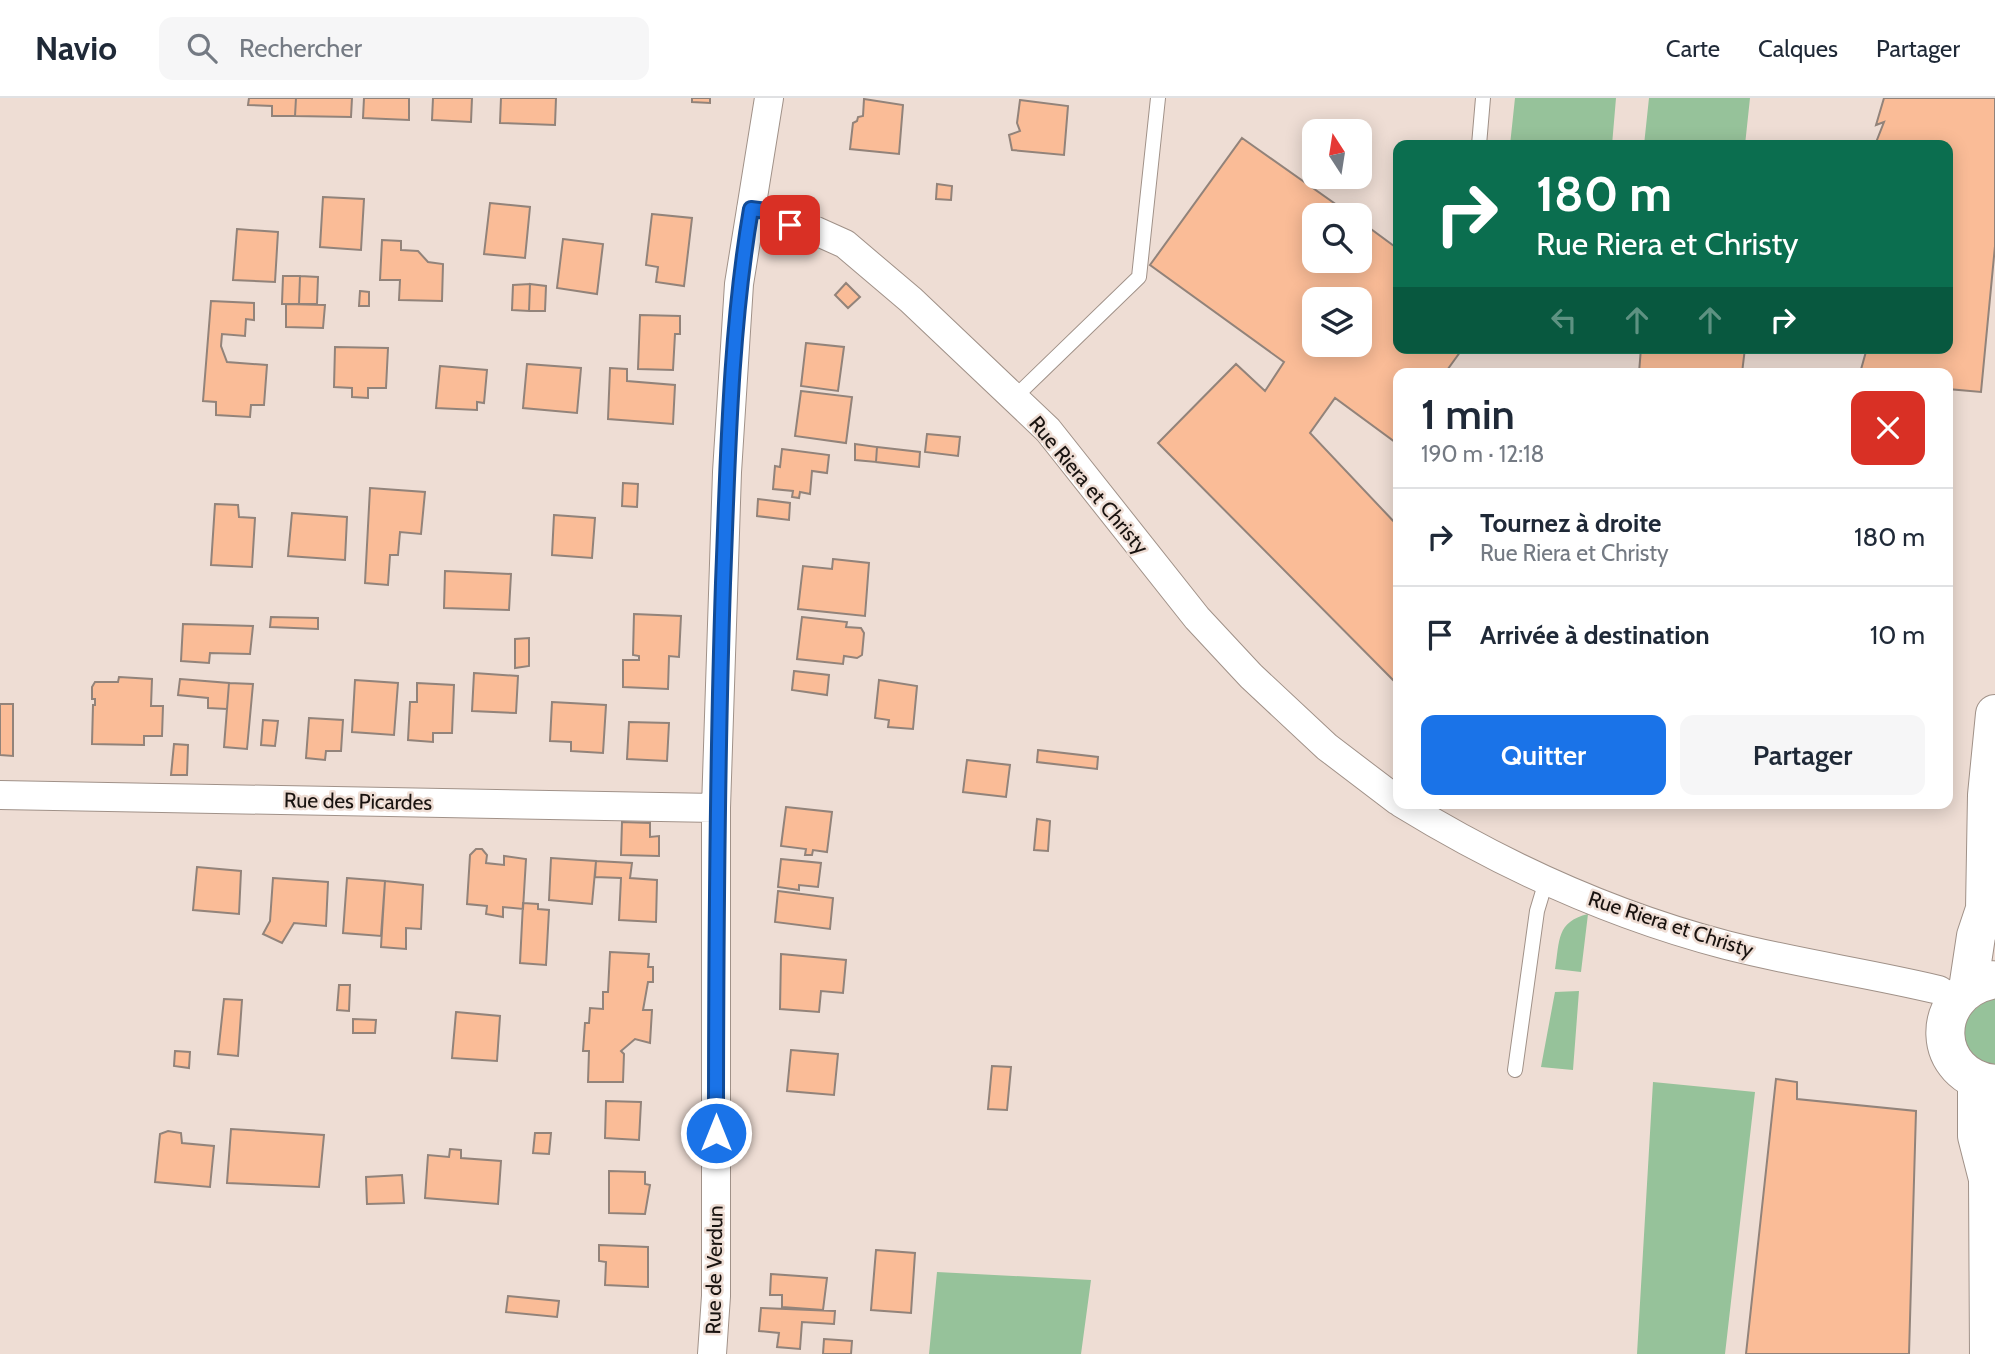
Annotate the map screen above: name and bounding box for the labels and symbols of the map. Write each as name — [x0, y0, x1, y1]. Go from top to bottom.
north arrow — [1302, 119, 1372, 189]
pin — [760, 195, 820, 255]
street label: Rue Riera et Christy — [1024, 411, 1154, 559]
street label: Rue des Picardes — [284, 787, 433, 815]
street label: Rue Riera et Christy — [1585, 885, 1757, 963]
position arrow — [679, 1096, 753, 1170]
street label: Rue de Verdun — [700, 1205, 728, 1335]

